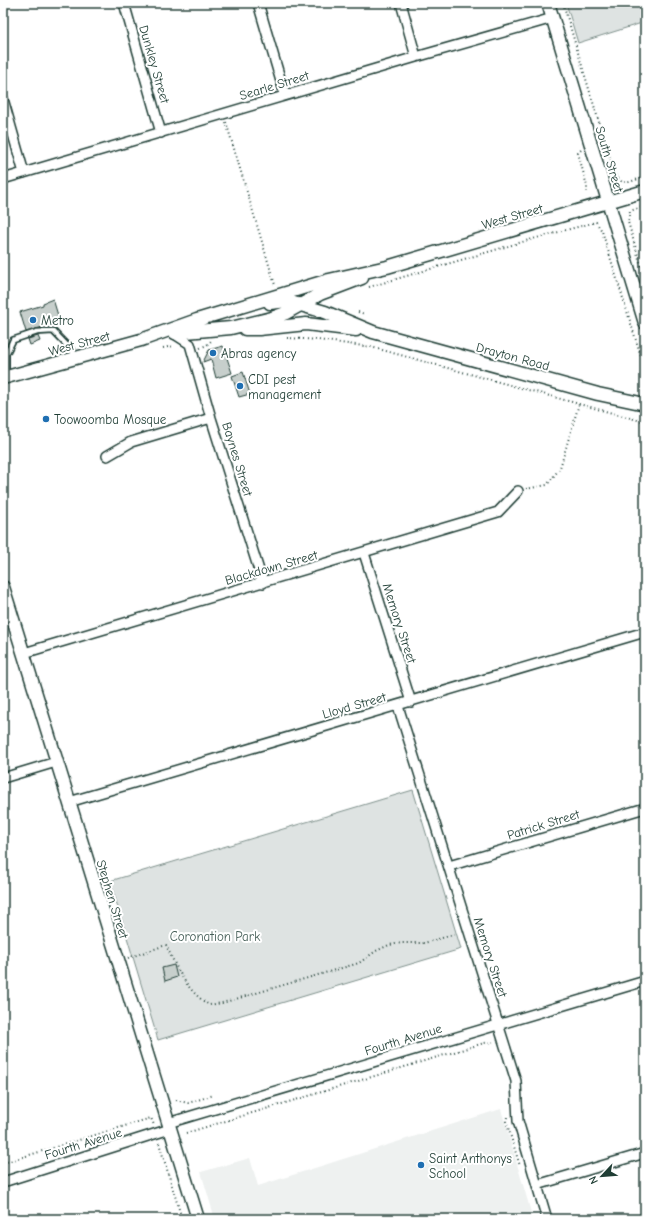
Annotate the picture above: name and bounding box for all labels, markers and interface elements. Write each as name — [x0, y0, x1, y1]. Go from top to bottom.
street label: Dunkley Street — [136, 23, 173, 106]
street label: Searle Street — [238, 67, 312, 103]
street label: South Street — [592, 124, 627, 195]
street label: West Street — [480, 200, 546, 232]
place label: Metro — [41, 313, 74, 328]
marker: Metro — [28, 315, 38, 325]
street label: West Street — [47, 328, 113, 359]
street label: Drayton Road — [474, 339, 551, 373]
place label: Abras agency — [221, 346, 296, 361]
marker: Abras agency — [208, 348, 218, 358]
place label: CDI pest management — [248, 372, 322, 402]
marker: CDI pest management — [235, 381, 245, 391]
place label: Toowoomba Mosque — [54, 412, 167, 427]
marker: Toowoomba Mosque — [41, 414, 51, 424]
street label: Baynes Street — [219, 420, 256, 499]
street label: Blackdown Street — [223, 547, 320, 588]
street label: Memory Street — [380, 581, 420, 666]
street label: Lloyd Street — [321, 689, 389, 722]
street label: Patrick Street — [505, 806, 582, 843]
street label: Stephen Street — [93, 858, 132, 942]
street label: Memory Street — [471, 915, 511, 1000]
park label: Coronation Park — [170, 929, 261, 944]
street label: Fourth Avenue — [363, 1020, 444, 1058]
street label: Fourth Avenue — [43, 1124, 124, 1162]
place label: Saint Anthonys School — [429, 1151, 512, 1181]
north arrow — [582, 1156, 622, 1196]
marker: Saint Anthonys School — [416, 1160, 426, 1170]
text: N — [586, 1174, 601, 1186]

